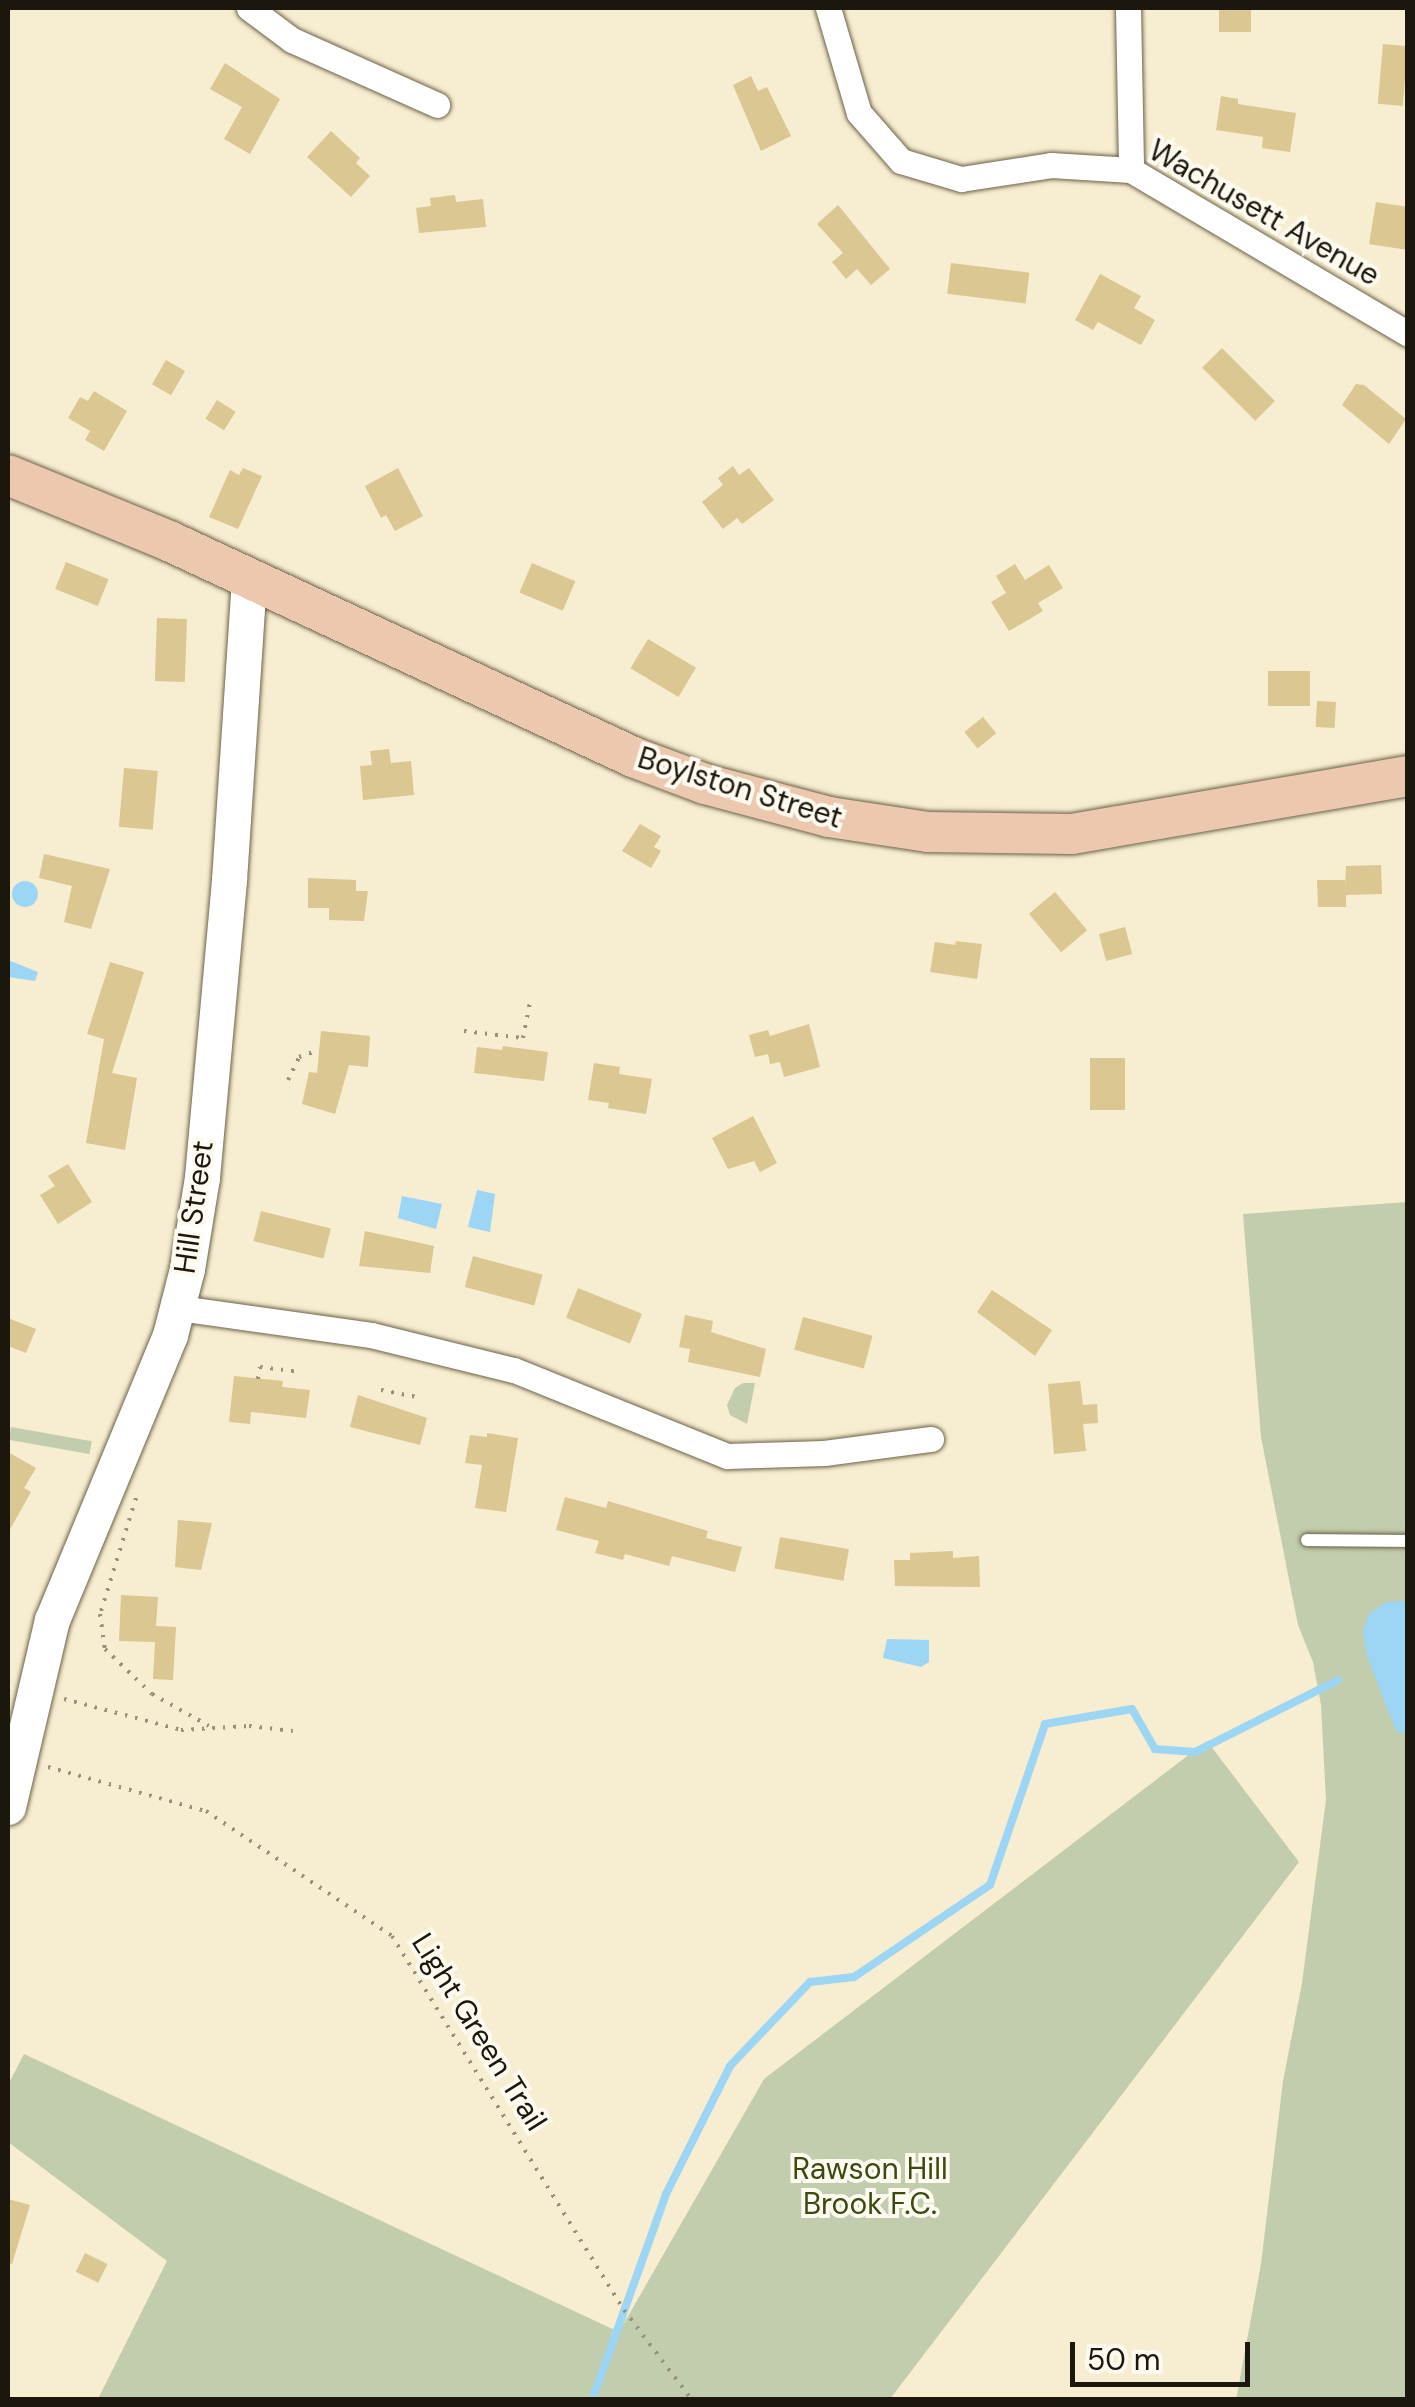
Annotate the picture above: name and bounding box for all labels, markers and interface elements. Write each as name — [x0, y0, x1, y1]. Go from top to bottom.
street label: Wachusett Avenue — [1142, 132, 1386, 294]
street label: Boylston Street — [633, 740, 847, 836]
street label: Hill Street — [167, 1138, 221, 1276]
street label: Light Green Trail — [404, 1927, 554, 2137]
park label: Rawson Hill Brook F.C. — [792, 2151, 948, 2222]
scale bar — [1075, 2322, 1255, 2384]
text: 50 m — [1087, 2340, 1161, 2379]

